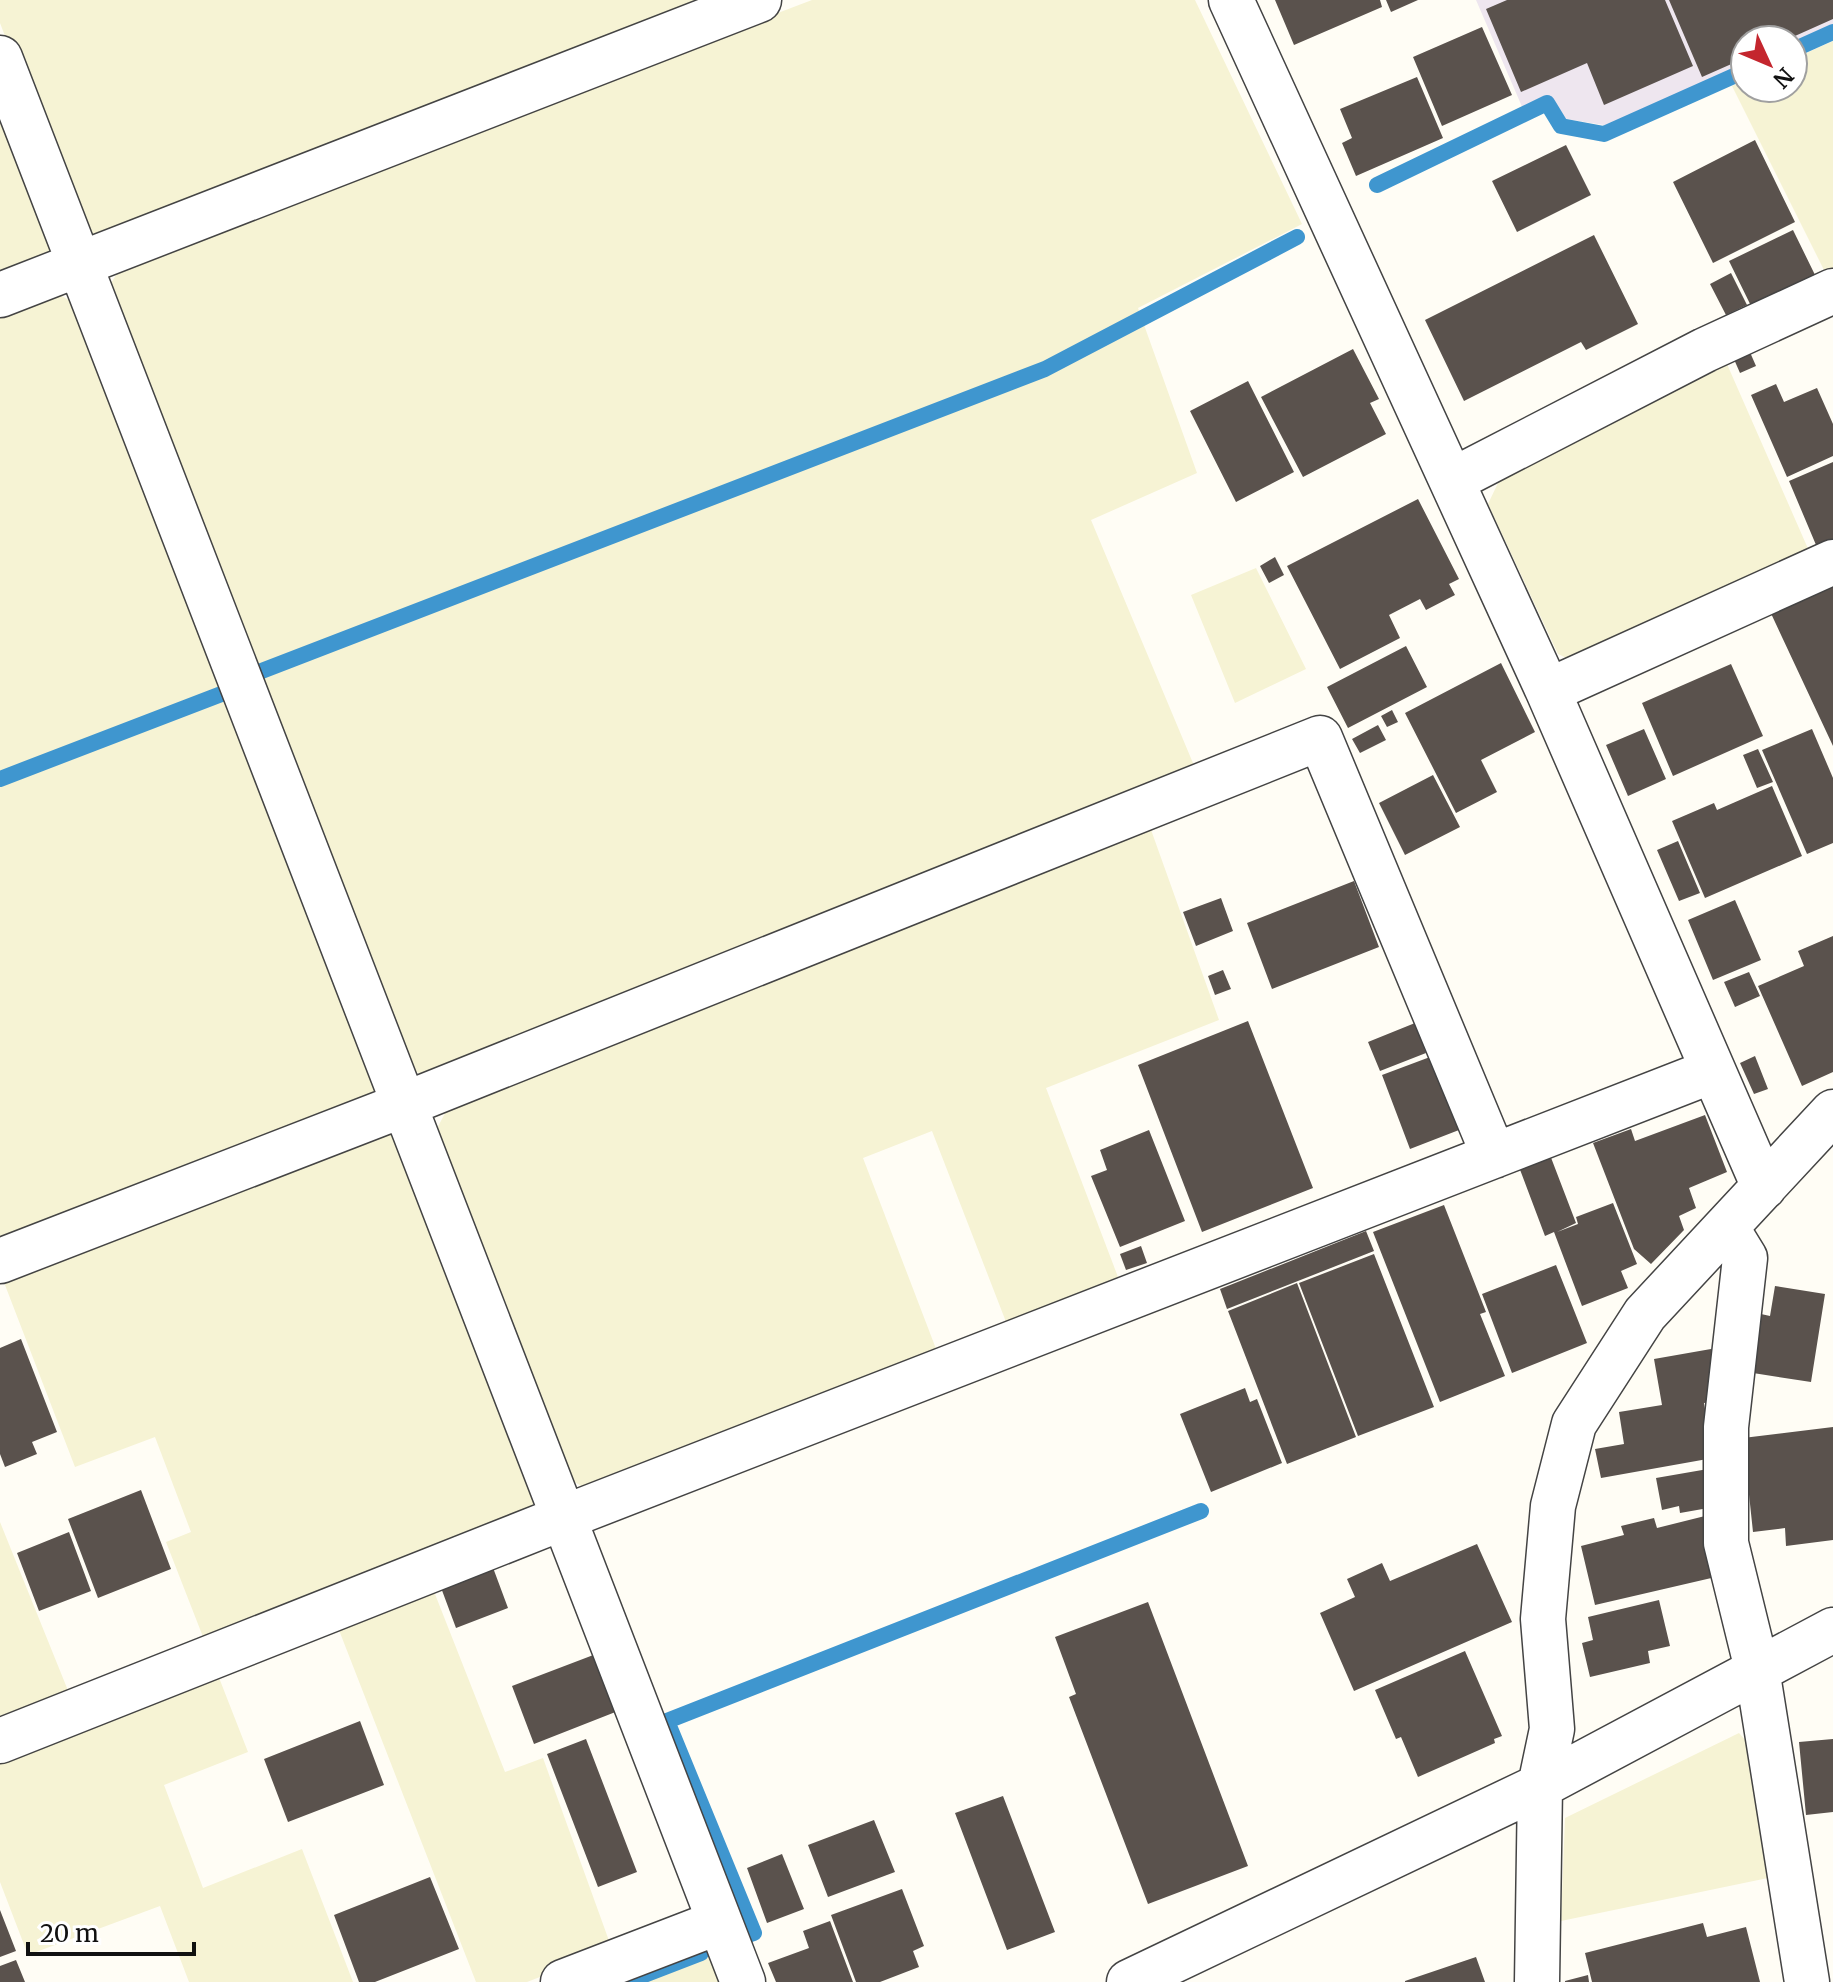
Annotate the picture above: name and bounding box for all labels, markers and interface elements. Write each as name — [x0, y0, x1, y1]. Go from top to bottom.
north arrow — [1729, 24, 1809, 104]
text: N — [1767, 62, 1799, 94]
scale bar — [28, 1906, 194, 1956]
text: 20 m — [40, 1918, 99, 1949]

